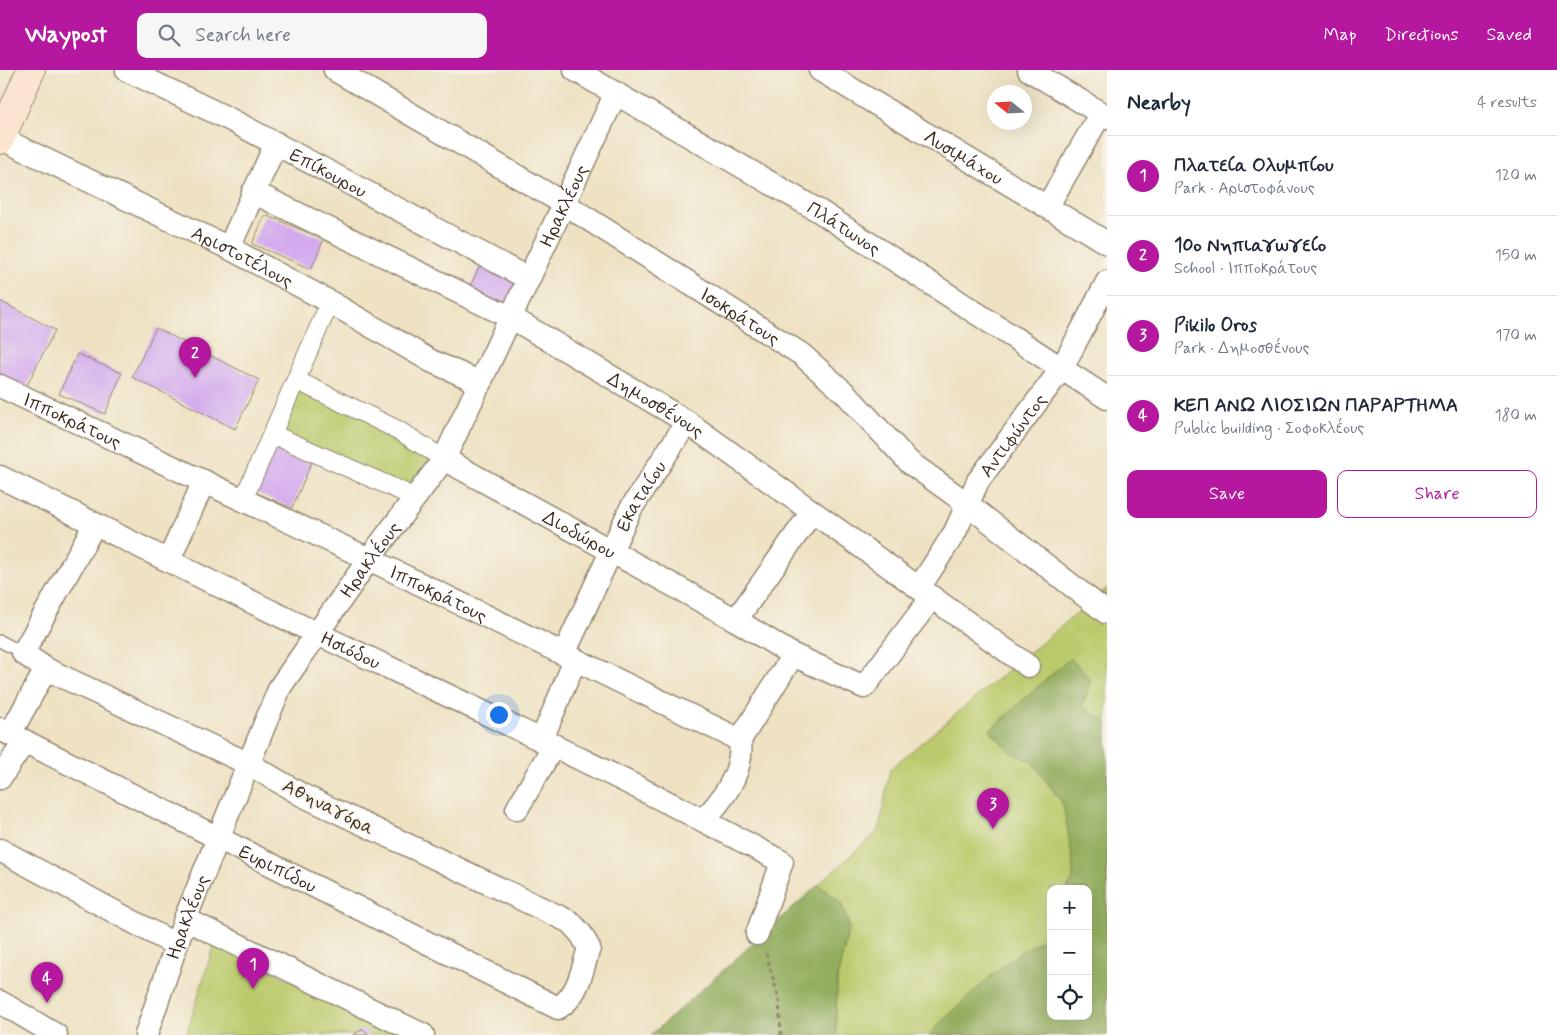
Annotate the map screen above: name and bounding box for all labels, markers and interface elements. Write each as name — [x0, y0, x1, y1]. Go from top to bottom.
search box — [137, 13, 487, 58]
text: Waypost — [25, 20, 107, 51]
icon: search — [155, 21, 183, 49]
text: Search here — [195, 23, 291, 48]
text: Map — [1324, 23, 1357, 47]
text: Directions — [1385, 23, 1459, 47]
text: Saved — [1487, 23, 1532, 47]
north arrow — [987, 85, 1032, 130]
text: Nearby — [1127, 89, 1191, 117]
text: 4 results — [1477, 92, 1537, 113]
street label: Λυσιμάχου — [919, 124, 1007, 192]
street label: Επίκουρου — [285, 143, 371, 204]
text: Πλατεία Ολυμπίου — [1174, 153, 1334, 178]
street label: Ηρακλέους — [534, 161, 595, 252]
text: 1 — [1139, 165, 1147, 186]
text: 120 m — [1495, 165, 1537, 186]
text: Park · Αριστοφάνους — [1174, 178, 1315, 199]
street label: Πλάτωνος — [802, 196, 885, 262]
street label: Αριστοτέλους — [187, 221, 297, 294]
text: 10ο Νηπιαγωγείο — [1174, 233, 1326, 258]
text: 2 — [1139, 245, 1147, 266]
text: 150 m — [1495, 245, 1537, 266]
text: School · Ιπποκράτους — [1174, 258, 1317, 279]
street label: Ισοκράτους — [695, 282, 784, 352]
text: Pikilo Oros — [1174, 313, 1257, 338]
text: 3 — [1139, 325, 1147, 346]
text: 170 m — [1495, 325, 1537, 346]
pin: 2 — [179, 337, 211, 378]
text: Park · Δημοσθένους — [1174, 338, 1310, 359]
street label: Δημοσθένους — [603, 367, 709, 444]
street label: Ιπποκράτους — [18, 387, 125, 455]
street label: Αντιφώντος — [974, 389, 1053, 483]
text: ΚΕΠ ΑΝΩ ΛΙΟΣΙΩΝ ΠΑΡΑΡΤΗΜΑ — [1174, 393, 1458, 418]
text: 4 — [1138, 405, 1148, 426]
text: 180 m — [1494, 405, 1537, 426]
text: Public building · Σοφοκλέους — [1174, 418, 1364, 439]
street label: Εκαταίου — [611, 456, 673, 536]
button: Save — [1127, 470, 1327, 518]
button: Share — [1337, 470, 1537, 518]
street label: Διοδώρου — [538, 505, 620, 565]
street label: Ηρακλέους — [335, 517, 407, 603]
street label: Ιπποκράτους — [385, 560, 491, 629]
street label: Ησιόδου — [316, 626, 384, 676]
your location — [486, 702, 512, 728]
street label: Αθηναγόρα — [278, 774, 378, 841]
pin: 3 — [977, 788, 1009, 829]
street label: Ευριπίδου — [234, 840, 320, 899]
street label: Ηρακλέους — [161, 871, 216, 963]
map controls — [1047, 885, 1092, 1020]
button: + — [1047, 885, 1092, 930]
button: − — [1047, 930, 1092, 975]
pin: 1 — [237, 948, 269, 989]
pin: 4 — [31, 962, 63, 1003]
button: locate — [1047, 975, 1092, 1020]

